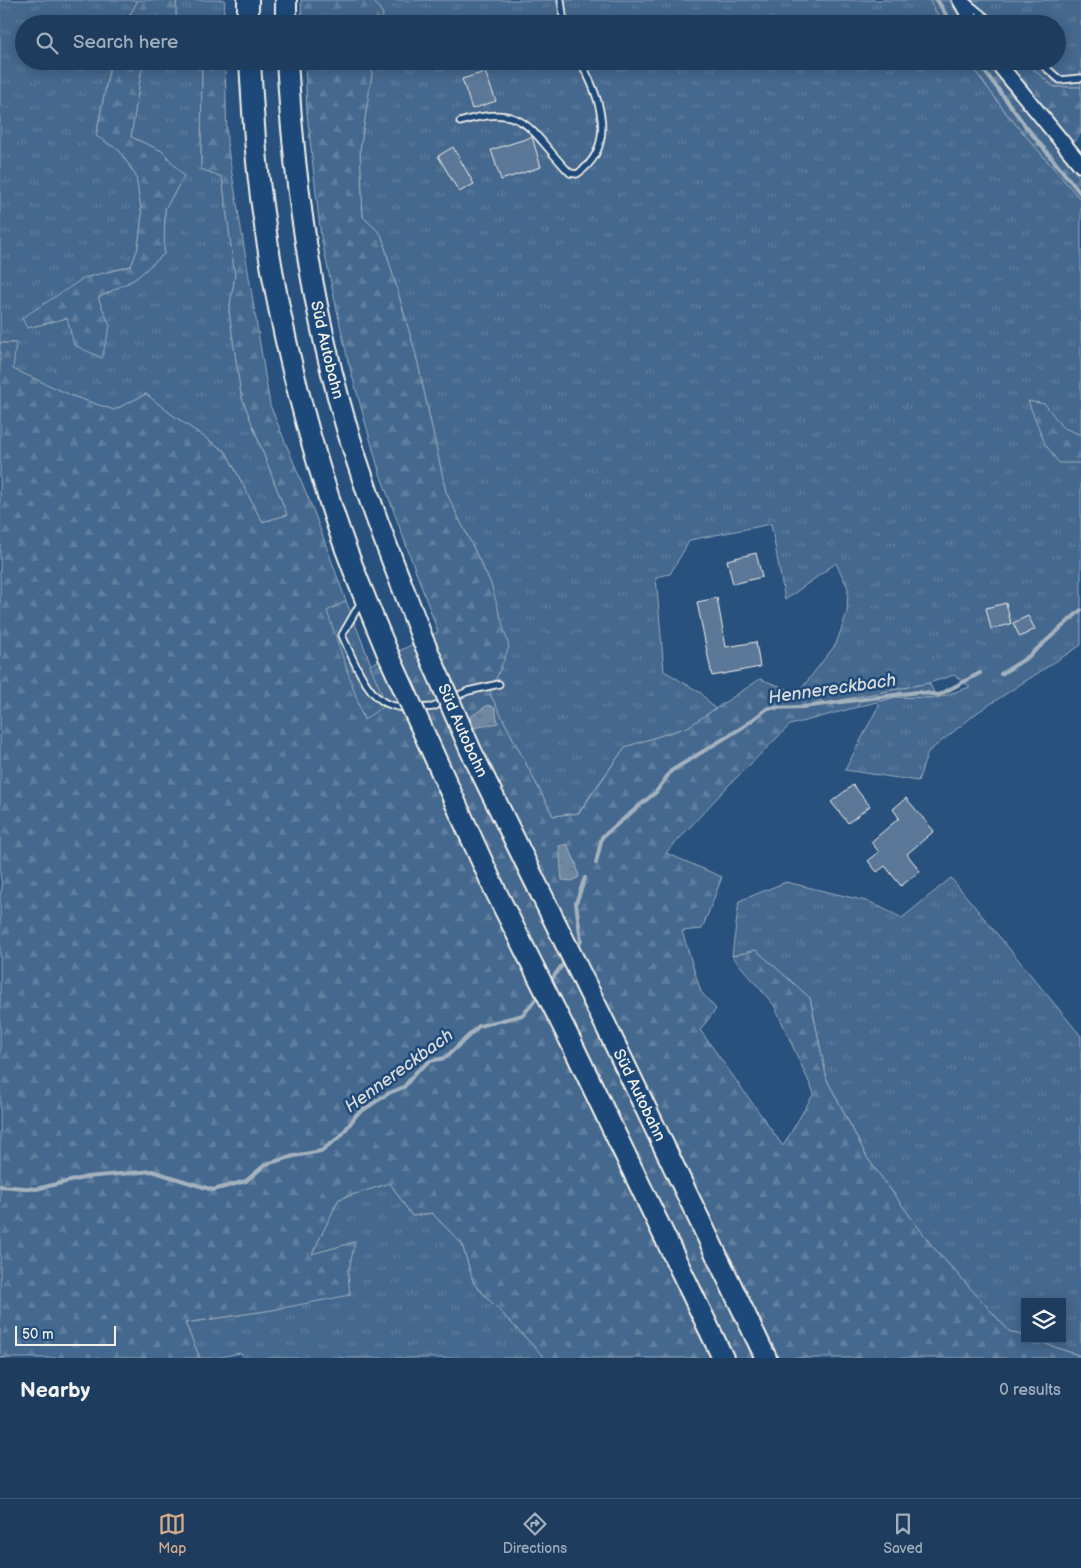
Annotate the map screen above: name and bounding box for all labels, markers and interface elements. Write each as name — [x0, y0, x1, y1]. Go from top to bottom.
search box — [15, 15, 1066, 70]
icon: search — [33, 29, 61, 57]
text: Search here — [73, 31, 178, 54]
street label: Süd Autobahn — [307, 299, 348, 401]
water label: Hennereckbach — [767, 670, 898, 708]
street label: Süd Autobahn — [434, 681, 492, 780]
water label: Hennereckbach — [341, 1024, 457, 1117]
street label: Süd Autobahn — [609, 1046, 670, 1144]
map controls — [1021, 1298, 1066, 1343]
button: layers — [1021, 1298, 1066, 1343]
scale bar — [15, 1323, 116, 1346]
text: 50 m — [22, 1326, 54, 1343]
text: Nearby — [20, 1378, 90, 1403]
text: 0 results — [999, 1381, 1061, 1400]
tab: Map — [158, 1510, 186, 1557]
tab: Directions — [503, 1510, 567, 1557]
tab: Saved — [883, 1510, 923, 1557]

